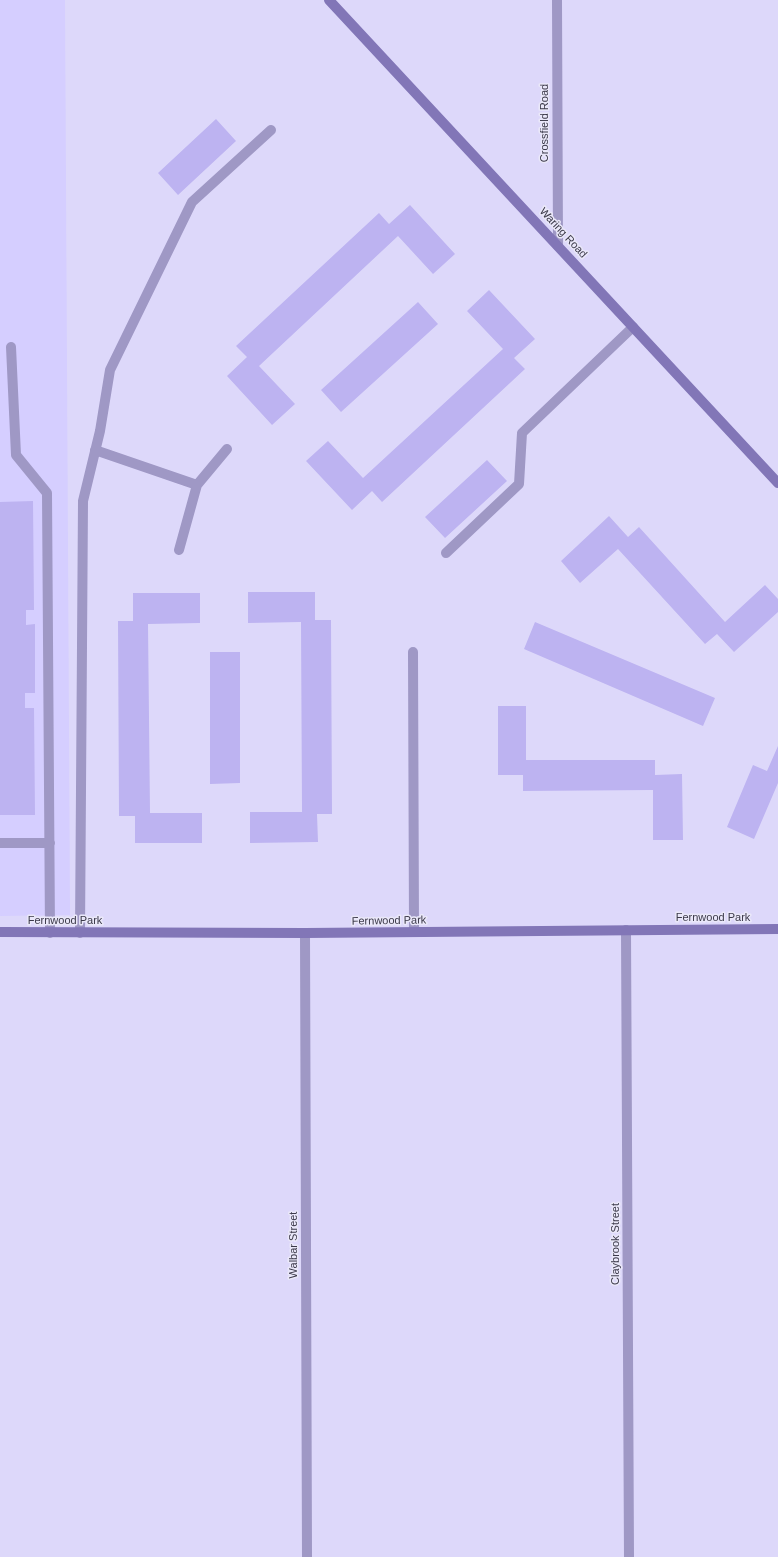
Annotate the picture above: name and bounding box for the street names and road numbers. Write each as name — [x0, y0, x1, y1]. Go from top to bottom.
street label: Crossfield Road — [538, 84, 552, 162]
street label: Waring Road — [536, 205, 590, 261]
street label: Fernwood Park — [676, 911, 750, 925]
street label: Fernwood Park — [28, 914, 102, 928]
street label: Fernwood Park — [352, 914, 426, 928]
street label: Claybrook Street — [609, 1203, 623, 1285]
street label: Walbar Street — [287, 1212, 301, 1278]

